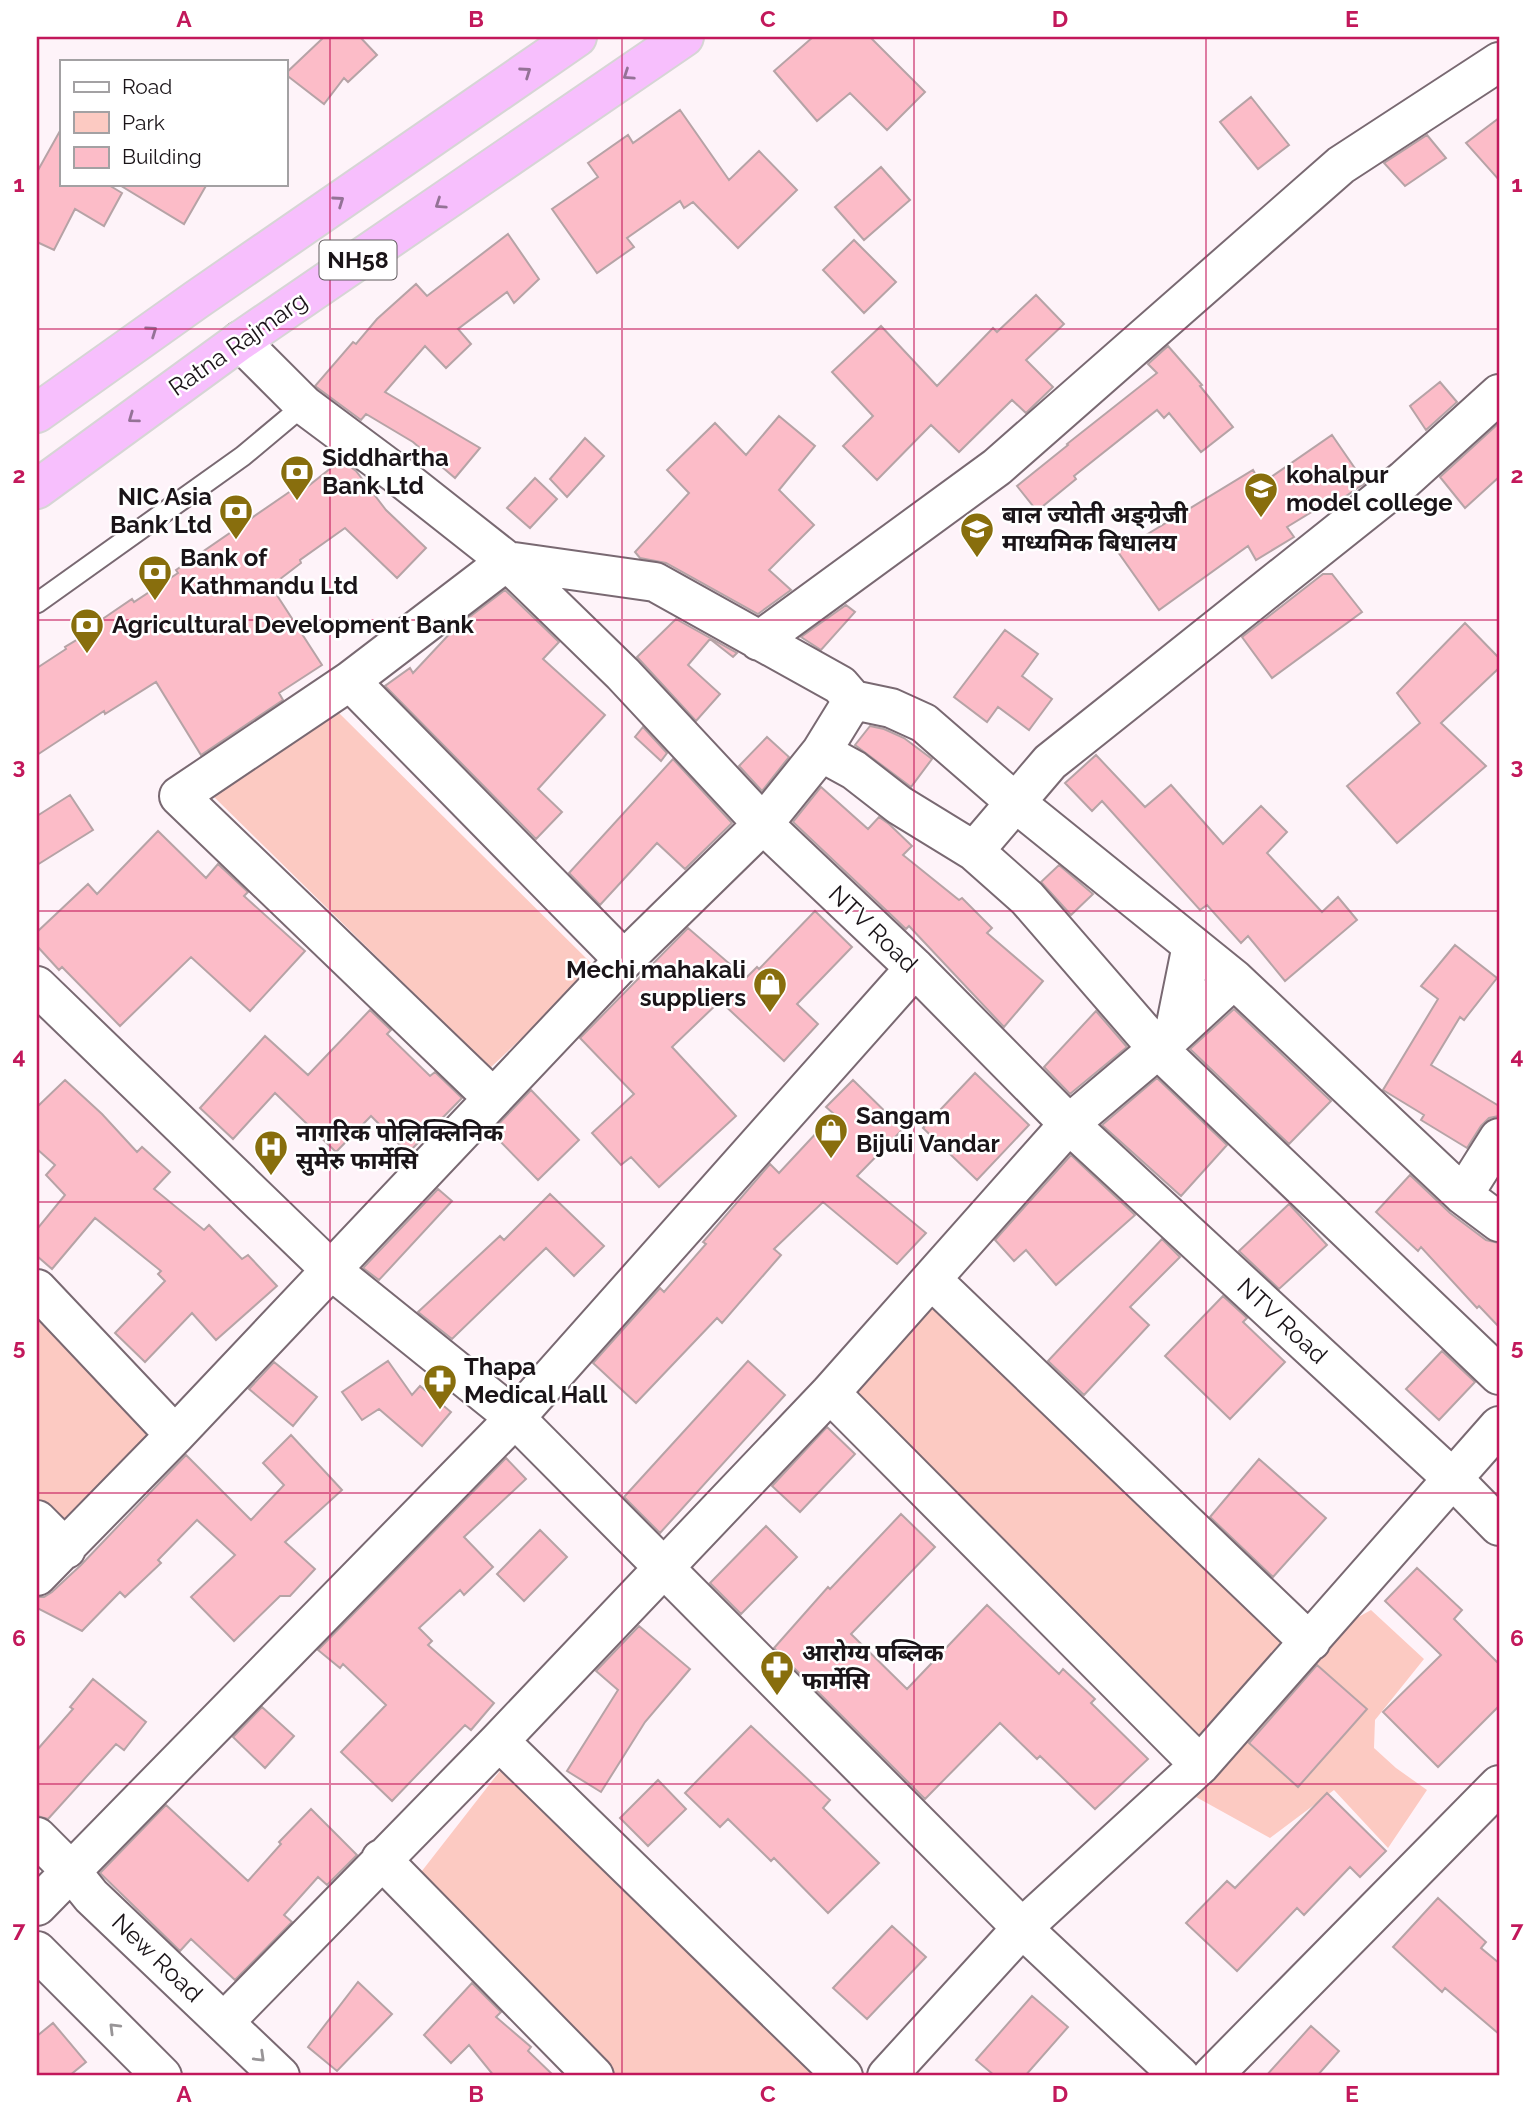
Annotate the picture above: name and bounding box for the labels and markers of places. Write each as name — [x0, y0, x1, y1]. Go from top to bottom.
place label: Siddhartha Bank Ltd — [322, 443, 449, 500]
bank icon: Siddhartha Bank Ltd — [278, 453, 316, 502]
place label: kohalpur model college — [1286, 460, 1453, 517]
school or university icon: kohalpur model college — [1242, 470, 1280, 519]
place label: NIC Asia Bank Ltd — [110, 482, 212, 539]
bank icon: NIC Asia Bank Ltd — [217, 492, 255, 541]
place label: बाल ज्योती अङ्ग्रेजी माध्यमिक बिधालय — [1002, 500, 1189, 557]
school or university icon: बाल ज्योती अङ्ग्रेजी माध्यमिक बिधालय — [958, 510, 996, 559]
place label: Bank of Kathmandu Ltd — [180, 543, 358, 600]
bank icon: Bank of Kathmandu Ltd — [136, 553, 174, 602]
bank icon: Agricultural Development Bank — [68, 606, 106, 655]
place label: Agricultural Development Bank — [112, 610, 474, 639]
place label: Mechi mahakali suppliers — [566, 955, 746, 1012]
shop icon: Mechi mahakali suppliers — [751, 965, 789, 1014]
place label: Sangam Bijuli Vandar — [856, 1101, 1000, 1158]
shop icon: Sangam Bijuli Vandar — [812, 1111, 850, 1160]
place label: नागरिक पोलिक्लिनिक सुमेरु फार्मेसि — [296, 1118, 504, 1176]
hospital icon: नागरिक पोलिक्लिनिक सुमेरु फार्मेसि — [252, 1128, 290, 1177]
place label: Thapa Medical Hall — [464, 1352, 608, 1409]
pharmacy icon: Thapa Medical Hall — [421, 1362, 459, 1411]
place label: आरोग्य पब्लिक फार्मेसि — [802, 1638, 945, 1695]
pharmacy icon: आरोग्य पब्लिक फार्मेसि — [758, 1648, 796, 1697]

